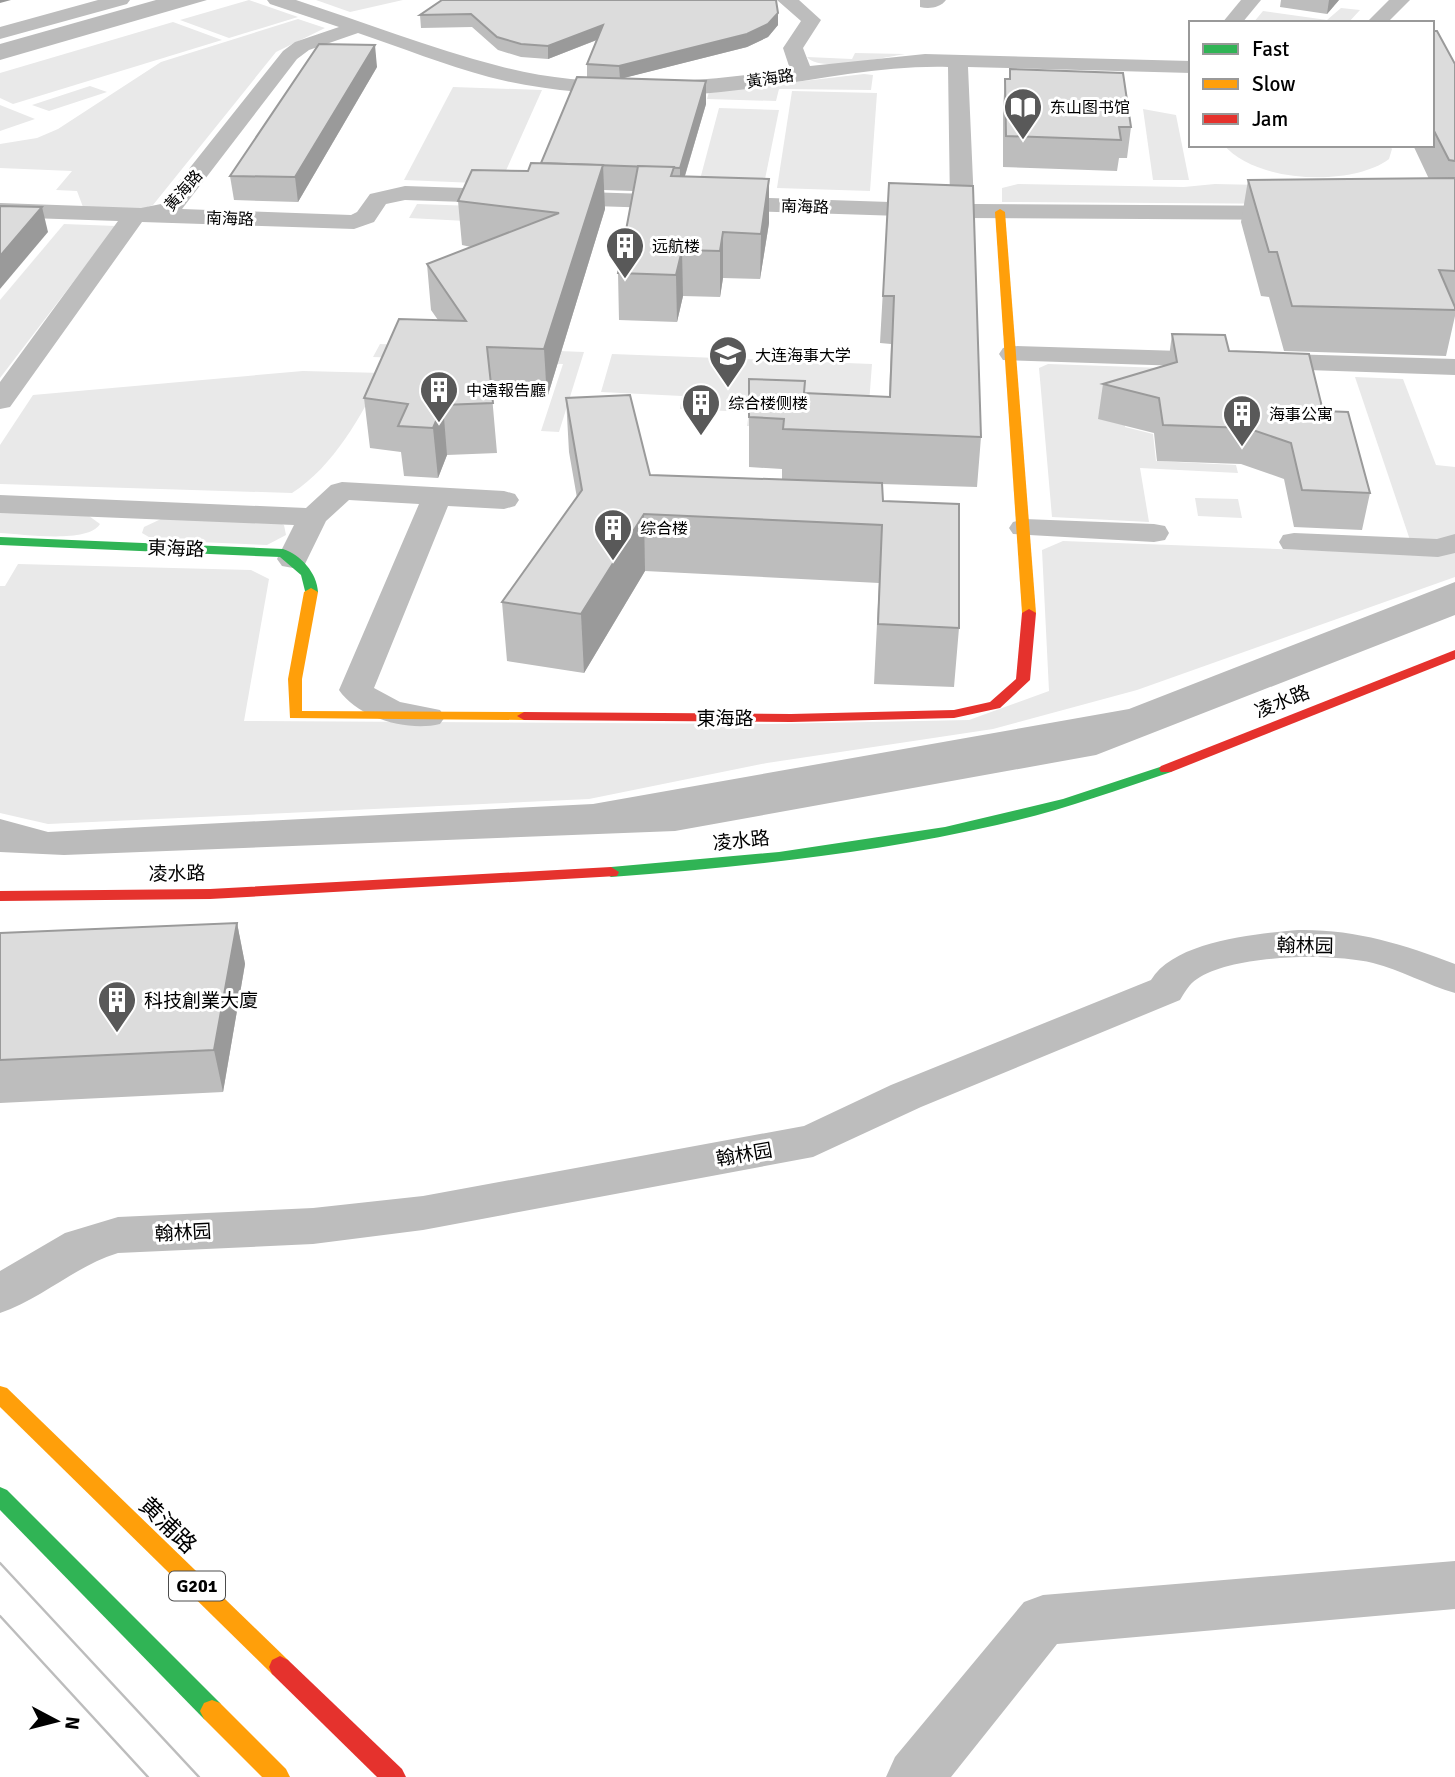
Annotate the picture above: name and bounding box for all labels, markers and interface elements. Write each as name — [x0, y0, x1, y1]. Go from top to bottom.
legend — [1189, 21, 1434, 147]
text: Fast — [1252, 36, 1289, 62]
street label: 黃海路 — [745, 65, 795, 93]
text: Slow — [1252, 71, 1296, 97]
library icon: 东山图书馆 — [1002, 86, 1044, 141]
place label: 东山图书馆 — [1050, 98, 1130, 118]
text: Jam — [1252, 106, 1288, 132]
street label: 黃海路 — [160, 166, 207, 215]
street label: 南海路 — [781, 196, 829, 218]
street label: 南海路 — [206, 208, 254, 230]
building icon: 远航楼 — [604, 225, 646, 280]
place label: 远航楼 — [652, 237, 700, 257]
school or university icon: 大连海事大学 — [707, 334, 749, 389]
place label: 大连海事大学 — [755, 346, 851, 366]
building icon: 中遠報告廳 — [418, 369, 460, 424]
place label: 中遠報告廳 — [466, 381, 546, 401]
building icon: 综合楼侧楼 — [680, 382, 722, 437]
building icon: 海事公寓 — [1221, 393, 1263, 448]
place label: 综合楼侧楼 — [728, 394, 808, 414]
place label: 海事公寓 — [1269, 405, 1333, 425]
building icon: 综合楼 — [592, 507, 634, 562]
place label: 综合楼 — [640, 519, 688, 539]
street label: 東海路 — [147, 536, 205, 562]
street label: 凌水路 — [1251, 680, 1313, 724]
street label: 東海路 — [696, 707, 754, 731]
street label: 凌水路 — [711, 826, 771, 856]
street label: 凌水路 — [148, 862, 206, 886]
street label: 翰林园 — [1276, 934, 1334, 958]
building icon: 科技創業大廈 — [96, 979, 138, 1034]
place label: 科技創業大廈 — [144, 989, 258, 1013]
street label: 翰林园 — [714, 1138, 774, 1172]
street label: 翰林园 — [154, 1220, 212, 1246]
street label: 黄浦路 — [133, 1491, 203, 1560]
road number: G201 — [169, 1572, 225, 1601]
north arrow — [21, 1686, 91, 1756]
text: N — [59, 1715, 85, 1731]

